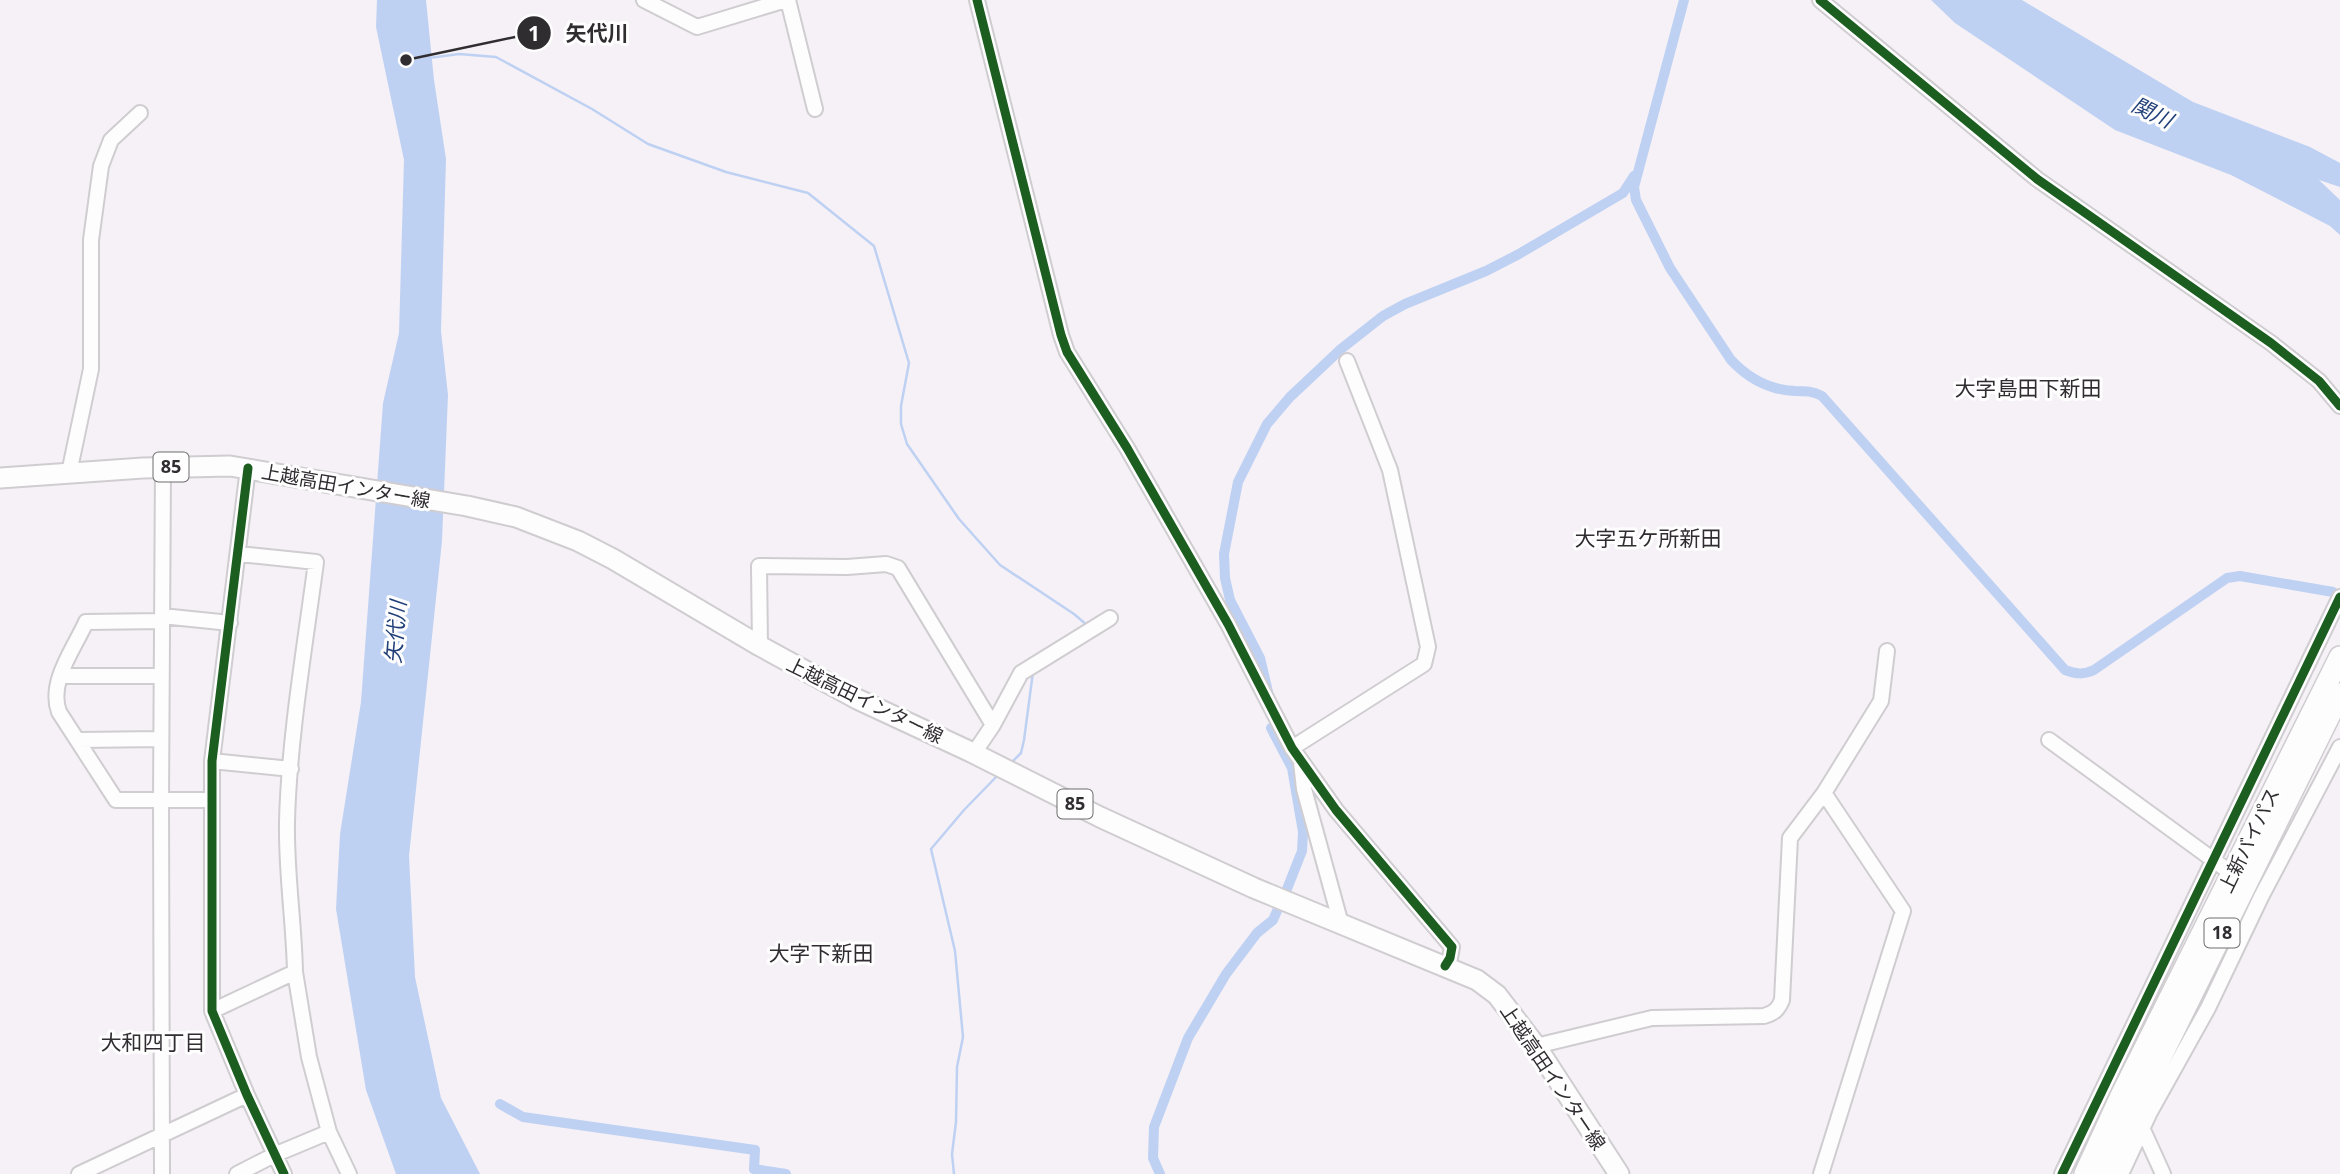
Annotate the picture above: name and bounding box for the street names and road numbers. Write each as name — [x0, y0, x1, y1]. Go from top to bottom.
road number: 85 — [154, 452, 188, 481]
street label: 上越高田インター線 — [260, 458, 432, 514]
street label: 上越高田インター線 — [782, 651, 948, 749]
street label: 上新バイパス — [2212, 783, 2286, 897]
road number: 85 — [1058, 790, 1092, 818]
road number: 18 — [2204, 918, 2240, 948]
street label: 上越高田インター線 — [1494, 999, 1612, 1155]

